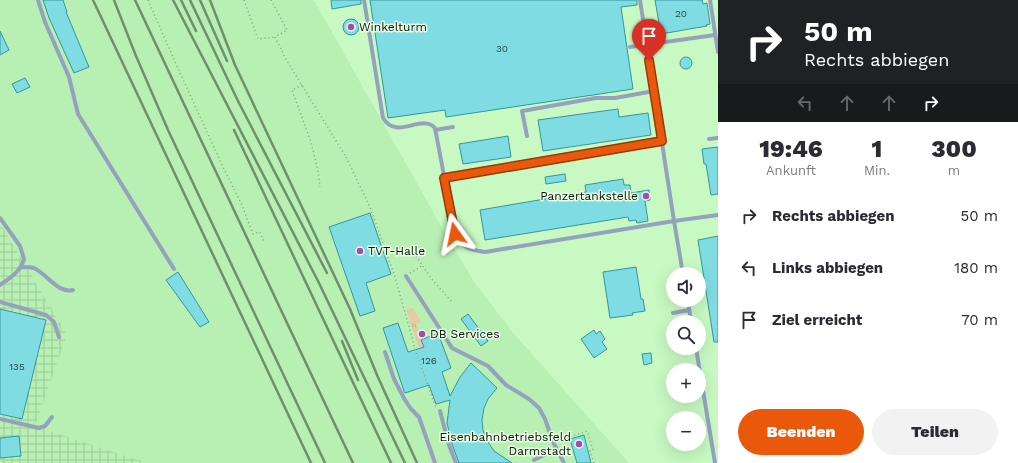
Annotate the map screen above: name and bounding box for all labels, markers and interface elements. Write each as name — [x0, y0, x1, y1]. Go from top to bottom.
house number: 20 — [675, 8, 687, 19]
text: 50 m — [804, 15, 873, 48]
icon: right — [738, 16, 790, 68]
pin — [632, 19, 666, 60]
place label: Winkelturm — [359, 20, 427, 34]
marker: Winkelturm — [346, 22, 356, 32]
icon: arrive — [638, 25, 660, 47]
house number: 30 — [496, 43, 508, 54]
text: Rechts abbiegen — [804, 49, 949, 70]
icon: left — [794, 92, 816, 114]
icon: ahead — [836, 92, 858, 114]
icon: ahead — [878, 92, 900, 114]
icon: right — [920, 92, 942, 114]
text: 19:46 — [759, 135, 823, 163]
text: 1 — [872, 135, 882, 163]
text: 300 — [931, 135, 977, 163]
text: Ankunft — [766, 163, 816, 178]
text: Min. — [864, 163, 890, 178]
text: m — [948, 163, 960, 178]
place label: Panzertankstelle — [540, 189, 638, 203]
marker: Panzertankstelle — [641, 191, 651, 201]
icon: right — [738, 205, 760, 227]
text: Rechts abbiegen — [772, 207, 894, 225]
text: 50 m — [961, 207, 998, 225]
position arrow — [434, 213, 476, 255]
place label: TVT-Halle — [368, 244, 425, 258]
marker: TVT-Halle — [355, 246, 365, 256]
icon: left — [738, 257, 760, 279]
text: Links abbiegen — [772, 259, 883, 277]
text: 180 m — [954, 259, 998, 277]
map controls — [666, 267, 706, 451]
button: sound — [666, 267, 706, 307]
icon: arrive — [738, 309, 760, 331]
text: Ziel erreicht — [772, 311, 862, 329]
text: 70 m — [961, 311, 998, 329]
button: search — [666, 315, 706, 355]
place label: DB Services — [430, 327, 500, 341]
marker: DB Services — [417, 329, 427, 339]
house number: 126 — [421, 355, 437, 366]
house number: 135 — [9, 361, 25, 372]
button: + — [666, 363, 706, 403]
button: Beenden — [738, 409, 864, 455]
button: Teilen — [872, 409, 998, 455]
button: − — [666, 411, 706, 451]
place label: Eisenbahnbetriebsfeld Darmstadt — [439, 430, 571, 458]
marker: Eisenbahnbetriebsfeld Darmstadt — [574, 439, 584, 449]

